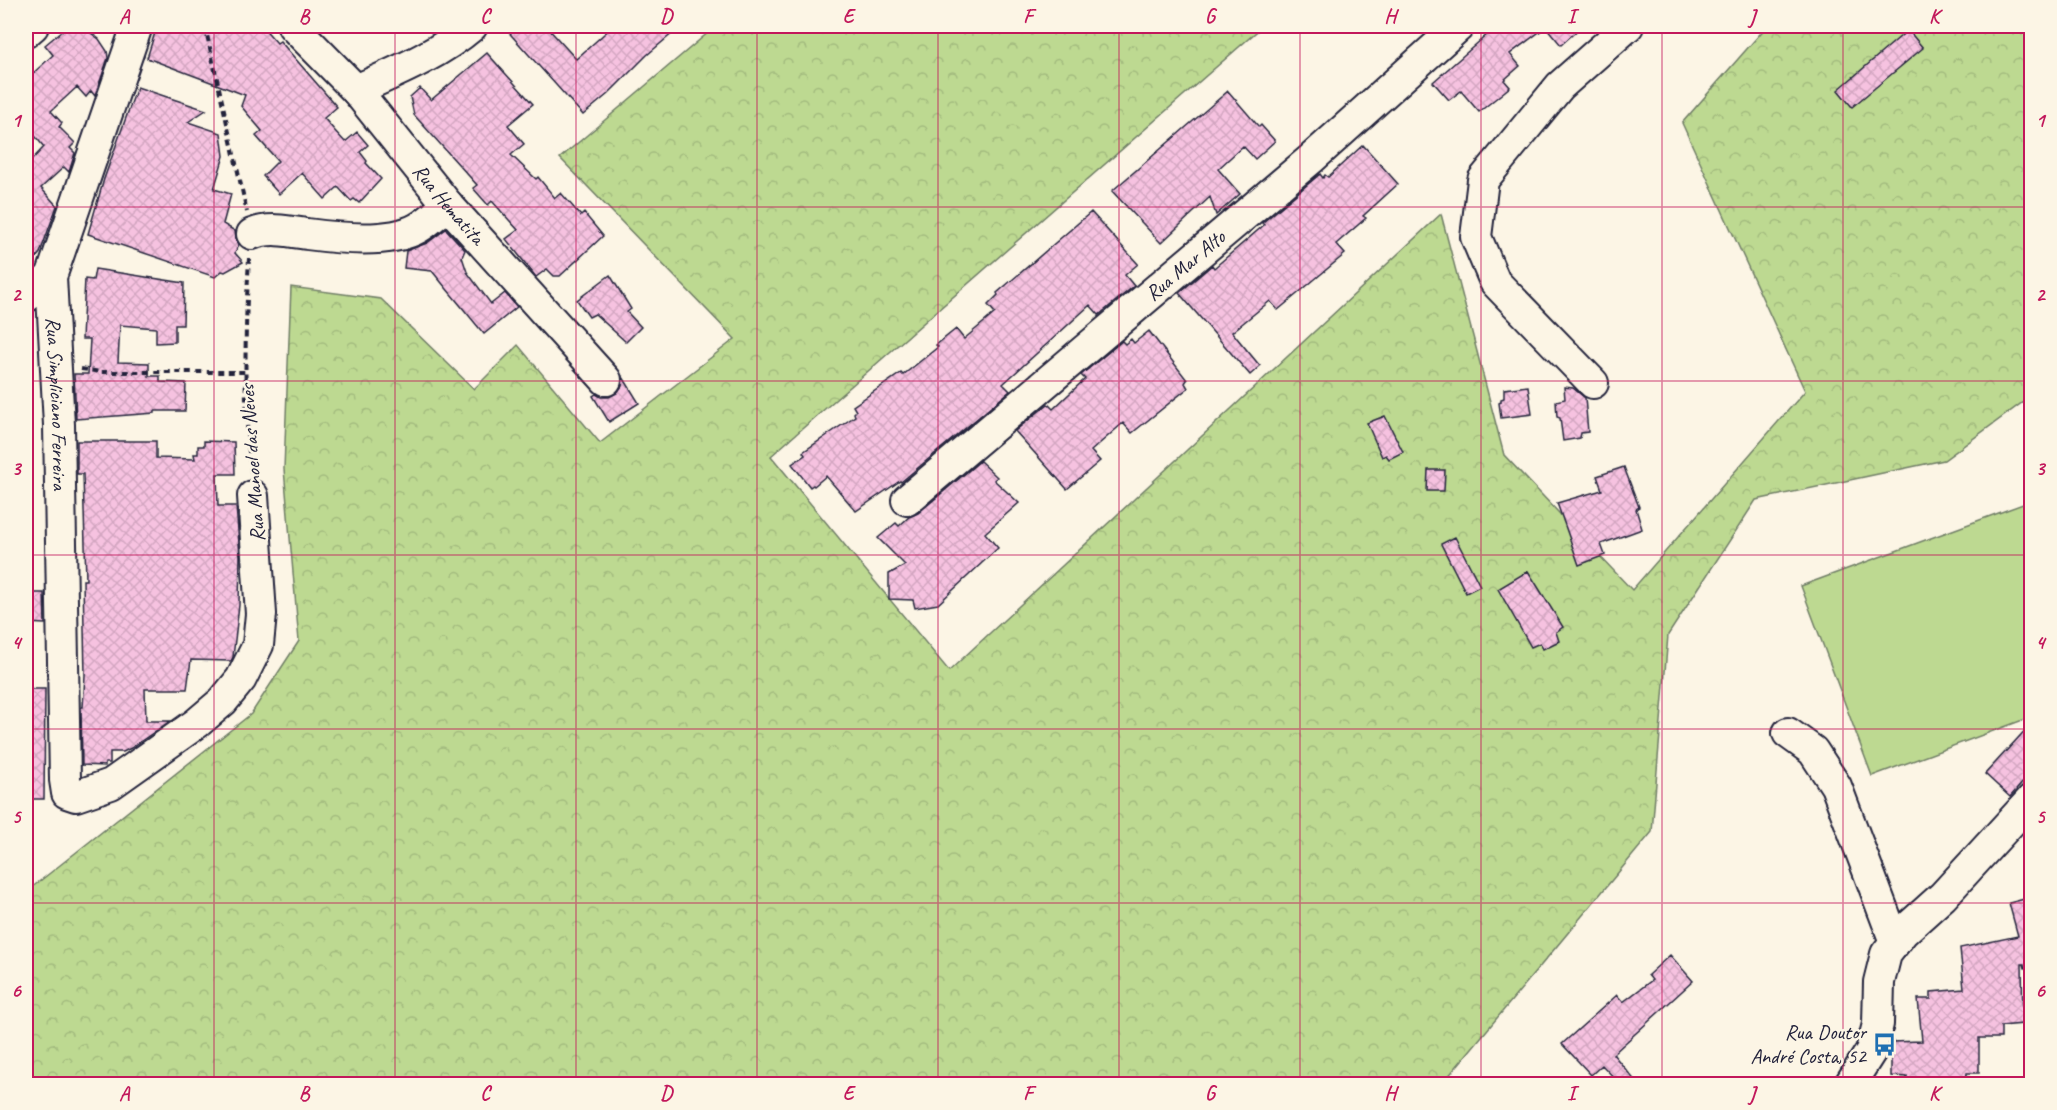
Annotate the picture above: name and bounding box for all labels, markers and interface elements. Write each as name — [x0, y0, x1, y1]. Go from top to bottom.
text: A — [119, 4, 131, 29]
text: B — [299, 4, 311, 29]
text: C — [480, 4, 492, 29]
text: D — [660, 4, 674, 29]
text: E — [843, 4, 857, 29]
text: F — [1023, 4, 1037, 29]
text: G — [1205, 4, 1218, 29]
text: H — [1384, 4, 1399, 29]
text: I — [1567, 4, 1580, 29]
text: J — [1747, 4, 1759, 29]
text: K — [1929, 4, 1943, 29]
text: 1 — [12, 108, 23, 133]
text: 1 — [2036, 108, 2047, 133]
street label: Rua Hematita — [407, 159, 492, 252]
street label: Rua Mar Alto — [1140, 223, 1232, 306]
text: 2 — [12, 282, 23, 307]
text: 2 — [2036, 282, 2047, 307]
street label: Rua Simpliciano Ferreira — [40, 316, 73, 492]
street label: Rua Manoel das Neves — [233, 382, 270, 543]
text: 3 — [12, 456, 23, 481]
text: 3 — [2036, 456, 2047, 481]
text: 4 — [12, 630, 24, 655]
text: 4 — [2036, 630, 2048, 655]
text: 5 — [12, 804, 23, 829]
text: 5 — [2036, 804, 2047, 829]
text: 6 — [11, 978, 22, 1003]
text: 6 — [2035, 978, 2046, 1003]
place label: Rua Doutor André Costa, 52 — [1751, 1019, 1868, 1069]
bus stop icon: Rua Doutor André Costa, 52 — [1871, 1031, 1897, 1057]
text: A — [119, 1081, 131, 1106]
text: B — [299, 1081, 311, 1106]
text: C — [480, 1081, 492, 1106]
text: D — [660, 1081, 674, 1106]
text: E — [843, 1081, 857, 1106]
text: F — [1023, 1081, 1037, 1106]
text: G — [1205, 1081, 1218, 1106]
text: H — [1384, 1081, 1399, 1106]
text: I — [1567, 1081, 1580, 1106]
text: J — [1747, 1081, 1759, 1106]
text: K — [1929, 1081, 1943, 1106]

